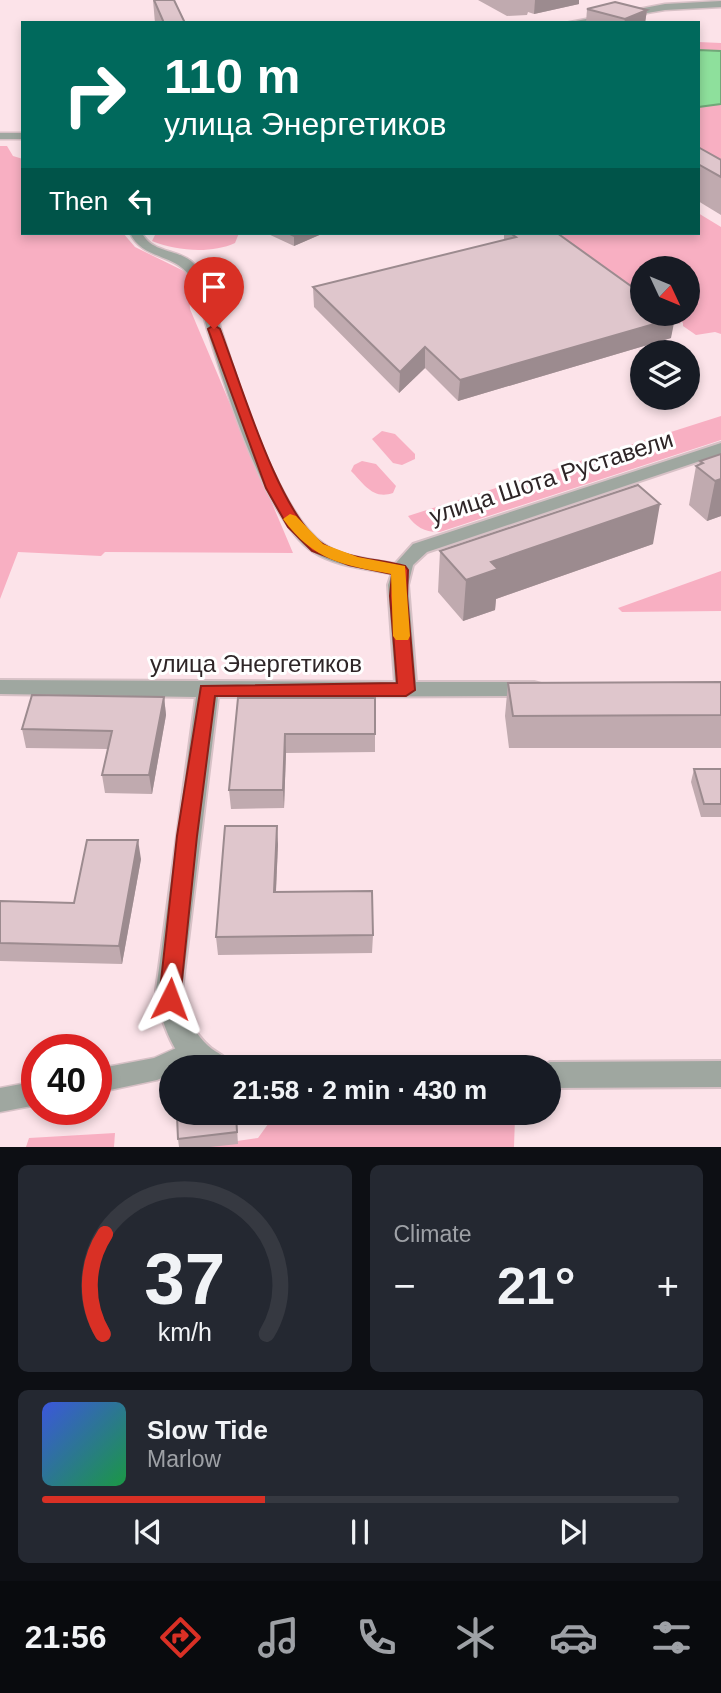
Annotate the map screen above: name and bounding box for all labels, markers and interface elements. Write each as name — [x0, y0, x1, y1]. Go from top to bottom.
icon: right — [49, 49, 140, 140]
text: 110 m — [164, 49, 300, 103]
text: улица Энергетиков — [164, 106, 447, 142]
icon: left — [122, 182, 160, 220]
text: Then — [49, 186, 108, 216]
north arrow — [630, 256, 700, 326]
map controls — [630, 256, 700, 410]
pin — [184, 257, 244, 329]
icon: arrive — [195, 268, 233, 306]
button: layers — [630, 340, 700, 410]
street label: улица Шота Руставели — [426, 425, 676, 529]
street label: улица Энергетиков — [150, 650, 362, 677]
position arrow — [133, 962, 207, 1036]
speed limit sign: 40 — [21, 1034, 112, 1125]
text: 21:58 · 2 min · 430 m — [233, 1075, 487, 1105]
text: Climate — [394, 1221, 471, 1247]
text: 37 — [144, 1239, 225, 1320]
text: 21° — [497, 1257, 576, 1315]
text: − — [394, 1265, 416, 1307]
text: + — [657, 1265, 679, 1307]
text: km/h — [158, 1318, 212, 1346]
text: Slow Tide — [147, 1415, 268, 1445]
text: Marlow — [147, 1446, 221, 1472]
icon: previous — [129, 1513, 167, 1551]
icon: pause — [341, 1513, 379, 1551]
icon: next — [554, 1513, 592, 1551]
icon: directions — [156, 1613, 205, 1662]
icon: music — [254, 1613, 303, 1662]
icon: phone — [352, 1613, 401, 1662]
icon: climate — [451, 1613, 500, 1662]
icon: car — [549, 1613, 598, 1662]
icon: filters — [647, 1613, 696, 1662]
text: 21:56 — [25, 1619, 106, 1655]

